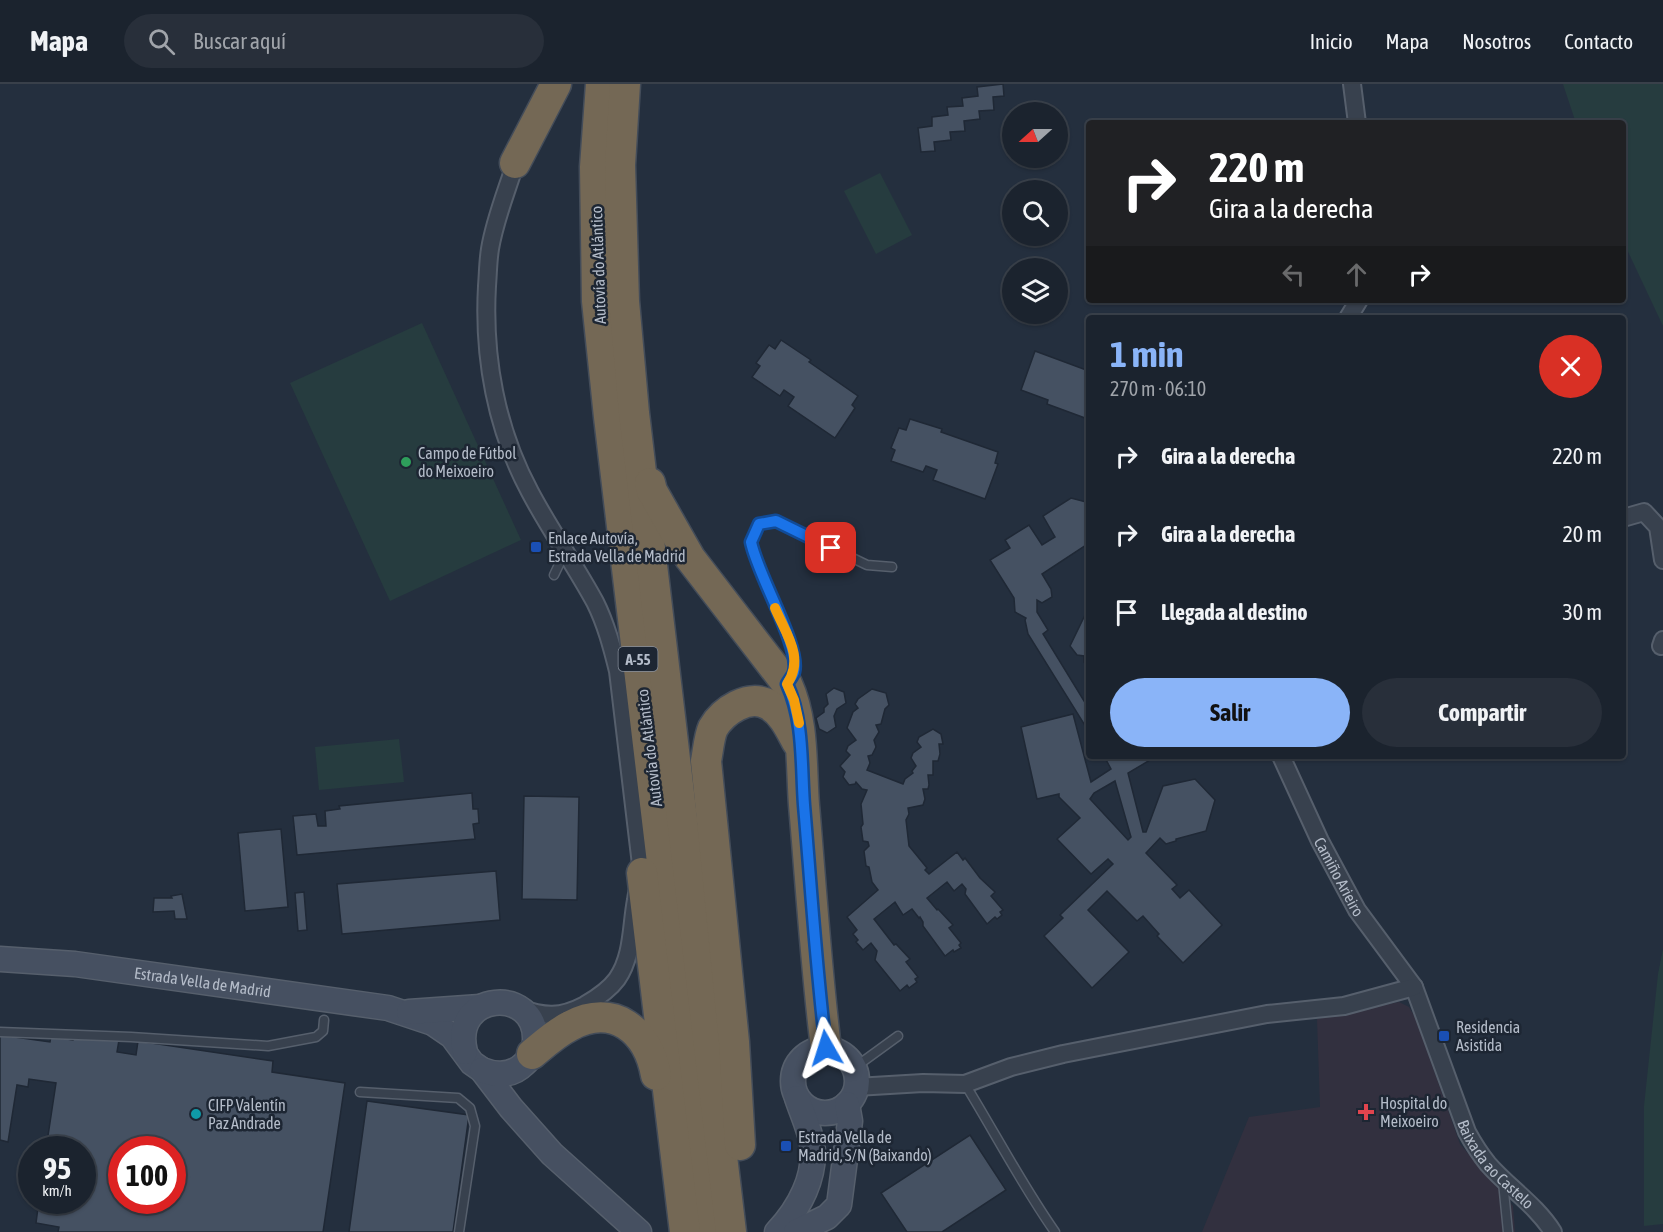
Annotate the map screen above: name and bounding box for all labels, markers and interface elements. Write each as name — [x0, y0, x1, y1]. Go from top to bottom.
search box — [124, 14, 544, 68]
text: Mapa — [30, 25, 88, 57]
icon: search — [145, 25, 178, 58]
text: Buscar aquí — [193, 28, 286, 54]
text: Inicio — [1310, 29, 1353, 53]
text: Mapa — [1386, 29, 1429, 53]
text: Nosotros — [1462, 29, 1531, 53]
text: Contacto — [1564, 29, 1633, 53]
north arrow — [1002, 102, 1068, 168]
map controls — [1002, 102, 1068, 324]
text: 220 m — [1209, 143, 1304, 191]
icon: right — [1110, 144, 1188, 222]
button: search — [1002, 180, 1068, 246]
text: Gira a la derecha — [1209, 193, 1374, 224]
street label: Autovía do Atlántico — [587, 206, 609, 324]
button: layers — [1002, 258, 1068, 324]
icon: left — [1277, 258, 1310, 291]
icon: ahead — [1340, 258, 1373, 291]
icon: right — [1403, 258, 1436, 291]
text: 1 min — [1110, 333, 1184, 375]
button: close — [1539, 335, 1602, 398]
text: 270 m · 06:10 — [1110, 377, 1206, 400]
icon: right — [1110, 440, 1143, 473]
text: Gira a la derecha — [1161, 443, 1295, 469]
text: 220 m — [1552, 443, 1602, 469]
place label: Campo de Fútbol do Meixoeiro — [418, 444, 517, 480]
marker: Campo de Fútbol do Meixoeiro — [399, 455, 413, 469]
icon: right — [1110, 518, 1143, 551]
text: Gira a la derecha — [1161, 521, 1295, 547]
text: 20 m — [1562, 521, 1602, 547]
pin — [805, 522, 856, 573]
place label: Enlace Autovía, Estrada Vella de Madrid — [548, 529, 686, 565]
icon: arrive — [814, 531, 847, 564]
marker: Enlace Autovía, Estrada Vella de Madrid — [529, 540, 543, 554]
icon: arrive — [1110, 596, 1143, 629]
text: Llegada al destino — [1161, 599, 1308, 625]
text: 30 m — [1562, 599, 1602, 625]
road number: A-55 — [618, 647, 658, 671]
button: Salir — [1110, 678, 1350, 747]
button: Compartir — [1362, 678, 1602, 747]
street label: Autovía do Atlántico — [633, 688, 665, 808]
street label: Camiño Arieiro — [1311, 834, 1368, 920]
street label: Estrada Vella de Madrid — [133, 963, 272, 1000]
position arrow — [794, 1016, 858, 1080]
place label: Residencia Asistida — [1456, 1018, 1520, 1054]
marker: Residencia Asistida — [1437, 1029, 1451, 1043]
place label: Hospital do Meixoeiro — [1380, 1094, 1447, 1130]
place label: CIFP Valentín Paz Andrade — [208, 1096, 286, 1132]
marker: Hospital do Meixoeiro — [1357, 1103, 1375, 1121]
marker: CIFP Valentín Paz Andrade — [189, 1107, 203, 1121]
street label: Baixada ao Castelo — [1454, 1117, 1538, 1212]
place label: Estrada Vella de Madrid, S/N (Baixando) — [798, 1128, 932, 1165]
speed limit sign: 100 — [108, 1136, 186, 1214]
marker: Estrada Vella de Madrid, S/N (Baixando) — [779, 1139, 793, 1153]
text: 95 — [43, 1151, 71, 1185]
text: km/h — [42, 1182, 72, 1199]

